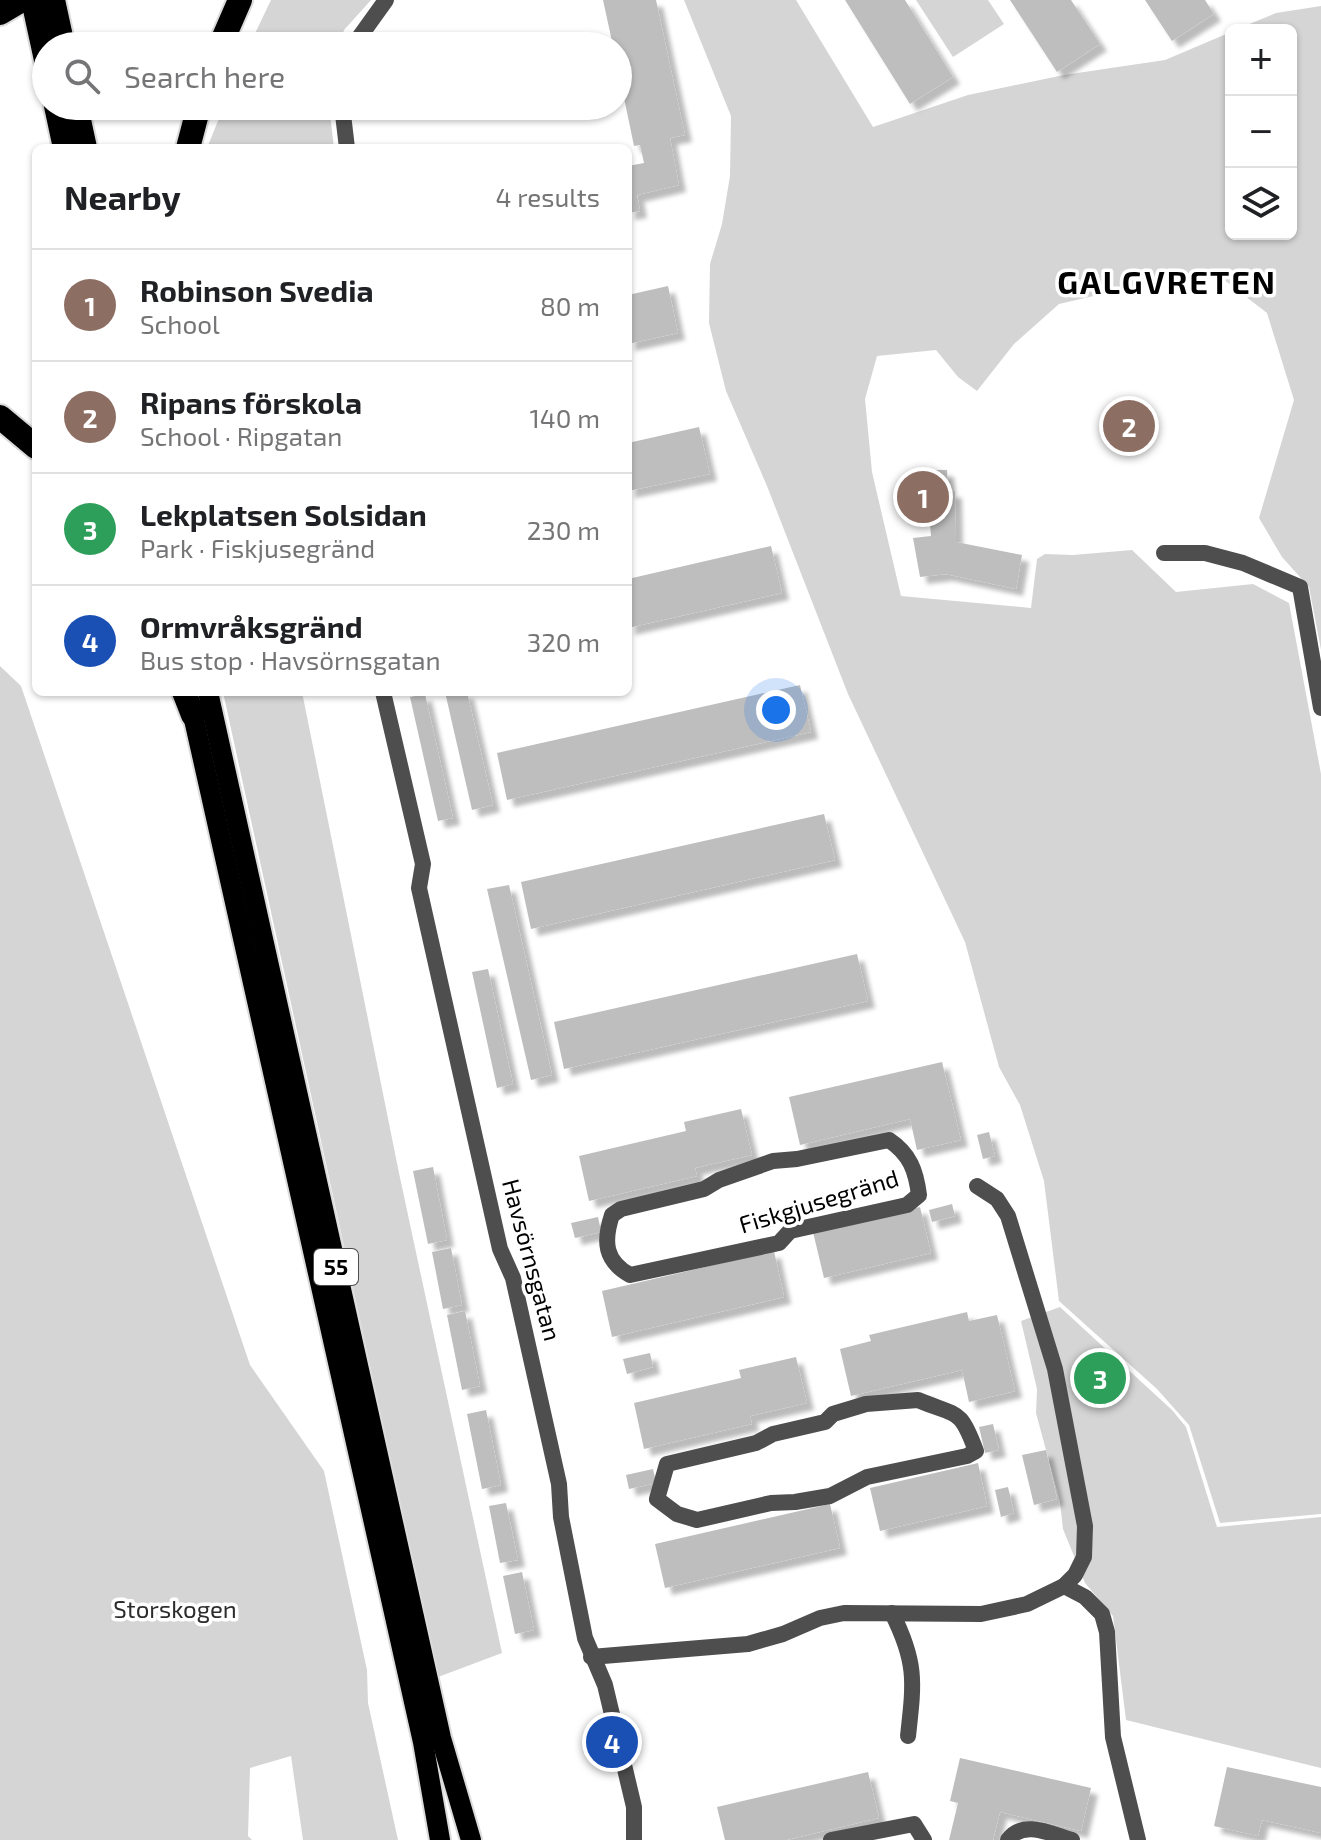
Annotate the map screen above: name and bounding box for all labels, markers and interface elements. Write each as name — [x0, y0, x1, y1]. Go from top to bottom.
map controls — [1225, 24, 1297, 240]
button: + — [1225, 24, 1297, 96]
search box — [32, 32, 632, 120]
icon: search — [60, 54, 104, 98]
text: Search here — [124, 58, 285, 94]
button: − — [1225, 96, 1297, 168]
button: layers — [1225, 168, 1297, 240]
text: Nearby — [64, 176, 181, 217]
text: 4 results — [495, 181, 600, 212]
district label: GALGVRETEN — [1057, 262, 1277, 300]
text: Robinson Svedia — [140, 272, 374, 308]
text: 1 — [84, 290, 96, 321]
text: 80 m — [540, 290, 600, 321]
text: School — [140, 308, 220, 339]
text: Ripans förskola — [140, 384, 362, 420]
pin: 2 — [1103, 396, 1155, 456]
text: 2 — [82, 402, 98, 433]
text: 140 m — [529, 402, 600, 433]
text: School · Ripgatan — [140, 420, 342, 451]
pin: 1 — [897, 467, 949, 527]
text: Lekplatsen Solsidan — [140, 496, 427, 532]
text: 3 — [83, 514, 97, 545]
text: 230 m — [527, 514, 600, 545]
text: Park · Fiskjusegränd — [140, 532, 375, 563]
text: Ormvråksgränd — [140, 608, 363, 644]
text: 4 — [82, 626, 98, 657]
text: 320 m — [527, 626, 600, 657]
text: Bus stop · Havsörnsgatan — [140, 644, 441, 675]
your location — [756, 690, 796, 730]
street label: Fiskgjusegränd — [735, 1163, 902, 1239]
street label: Havsörnsgatan — [497, 1176, 568, 1344]
road number: 55 — [314, 1249, 358, 1285]
pin: 3 — [1074, 1348, 1126, 1408]
park label: Storskogen — [113, 1594, 237, 1623]
pin: 4 — [586, 1712, 638, 1772]

